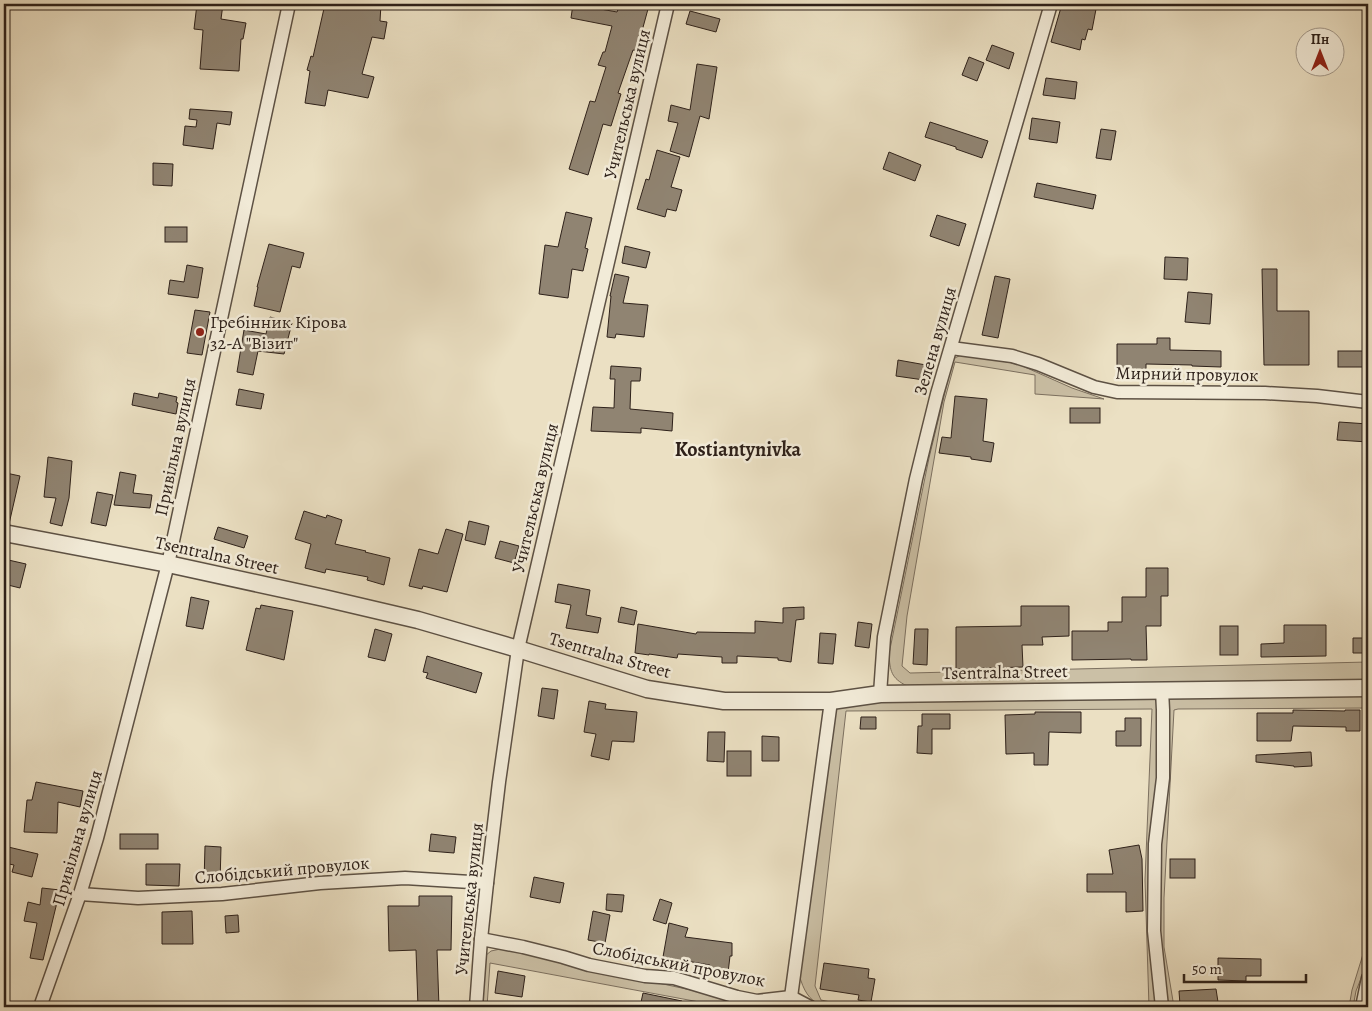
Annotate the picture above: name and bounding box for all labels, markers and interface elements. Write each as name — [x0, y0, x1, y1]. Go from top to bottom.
street label: Учительська вулиця — [598, 27, 656, 181]
north arrow — [1294, 28, 1344, 78]
text: Пн — [1311, 30, 1329, 49]
street label: Зелена вулиця — [908, 284, 962, 398]
place label: Гребінник Кірова 32-А "Візит" — [210, 310, 347, 355]
marker: Гребінник Кірова 32-А "Візит" — [194, 326, 206, 338]
street label: Мирний провулок — [1115, 361, 1259, 387]
street label: Привільна вулиця — [149, 376, 201, 518]
street label: Учительська вулиця — [506, 421, 564, 575]
district label: Kostiantynivka — [675, 436, 801, 463]
street label: Tsentralna Street — [153, 530, 281, 580]
street label: Tsentralna Street — [546, 626, 674, 684]
street label: Tsentralna Street — [942, 659, 1068, 685]
street label: Привільна вулиця — [46, 767, 108, 909]
street label: Учительська вулиця — [449, 822, 489, 976]
street label: Слобідський провулок — [194, 850, 370, 890]
street label: Слобідський провулок — [591, 936, 767, 992]
scale bar — [1184, 951, 1307, 983]
text: 50 m — [1192, 959, 1222, 979]

